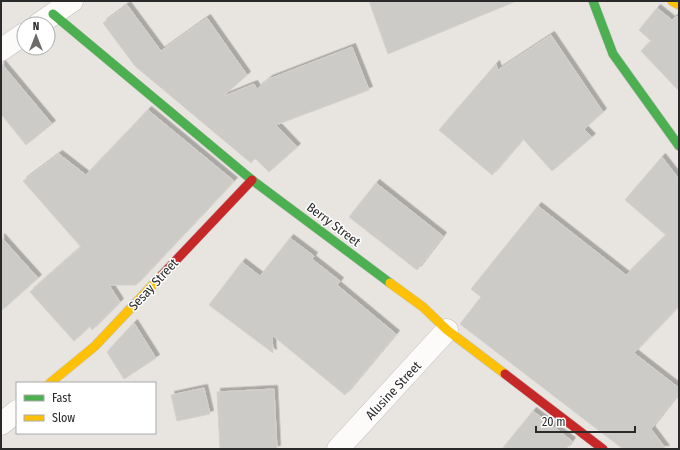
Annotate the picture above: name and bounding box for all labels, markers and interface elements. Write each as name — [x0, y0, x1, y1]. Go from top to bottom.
north arrow — [16, 16, 56, 56]
text: N — [33, 20, 39, 33]
street label: Berry Street — [304, 199, 364, 250]
street label: Sesay Street — [126, 255, 182, 313]
street label: Alusine Street — [363, 358, 425, 423]
legend — [16, 382, 156, 434]
text: Fast — [52, 391, 71, 405]
scale bar — [536, 408, 635, 434]
text: Slow — [52, 411, 75, 425]
text: 20 m — [542, 415, 566, 429]

